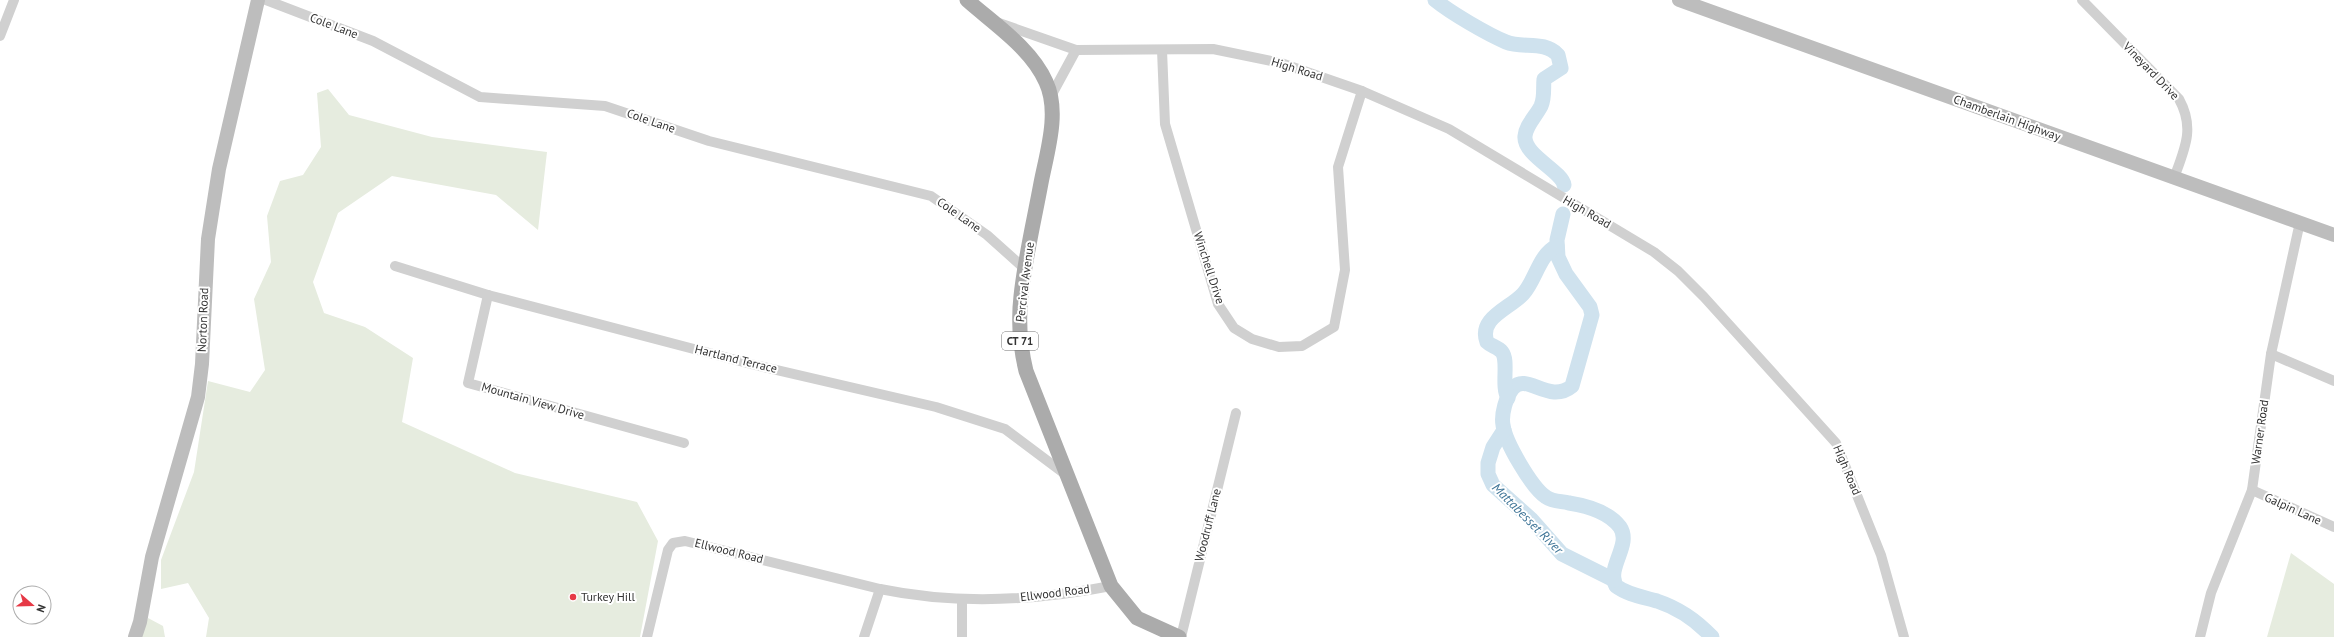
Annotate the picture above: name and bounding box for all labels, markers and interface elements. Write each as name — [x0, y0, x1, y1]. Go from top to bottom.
street label: Cole Lane — [308, 10, 360, 42]
street label: Vineyard Drive — [2119, 38, 2183, 103]
street label: High Road — [1270, 54, 1325, 83]
street label: Chamberlain Highway — [1952, 91, 2063, 144]
street label: Cole Lane — [625, 105, 677, 136]
street label: High Road — [1561, 192, 1614, 231]
street label: Cole Lane — [934, 194, 984, 235]
street label: Winchell Drive — [1191, 230, 1228, 306]
street label: Percival Avenue — [1012, 241, 1037, 323]
street label: Norton Road — [194, 287, 211, 352]
road number: CT 71 — [1002, 332, 1038, 350]
street label: Hartland Terrace — [693, 341, 779, 376]
street label: Mountain View Drive — [480, 379, 586, 422]
street label: Warner Road — [2248, 399, 2271, 465]
street label: High Road — [1830, 443, 1865, 497]
water label: Mattabesset River — [1489, 479, 1567, 558]
street label: Woodruff Lane — [1191, 487, 1224, 563]
street label: Galpin Lane — [2262, 489, 2324, 528]
street label: Ellwood Road — [693, 535, 765, 566]
street label: Ellwood Road — [1019, 581, 1091, 604]
north arrow — [12, 585, 52, 625]
place label: Turkey Hill — [581, 589, 636, 604]
marker: Turkey Hill — [568, 592, 578, 602]
text: N — [34, 603, 49, 614]

